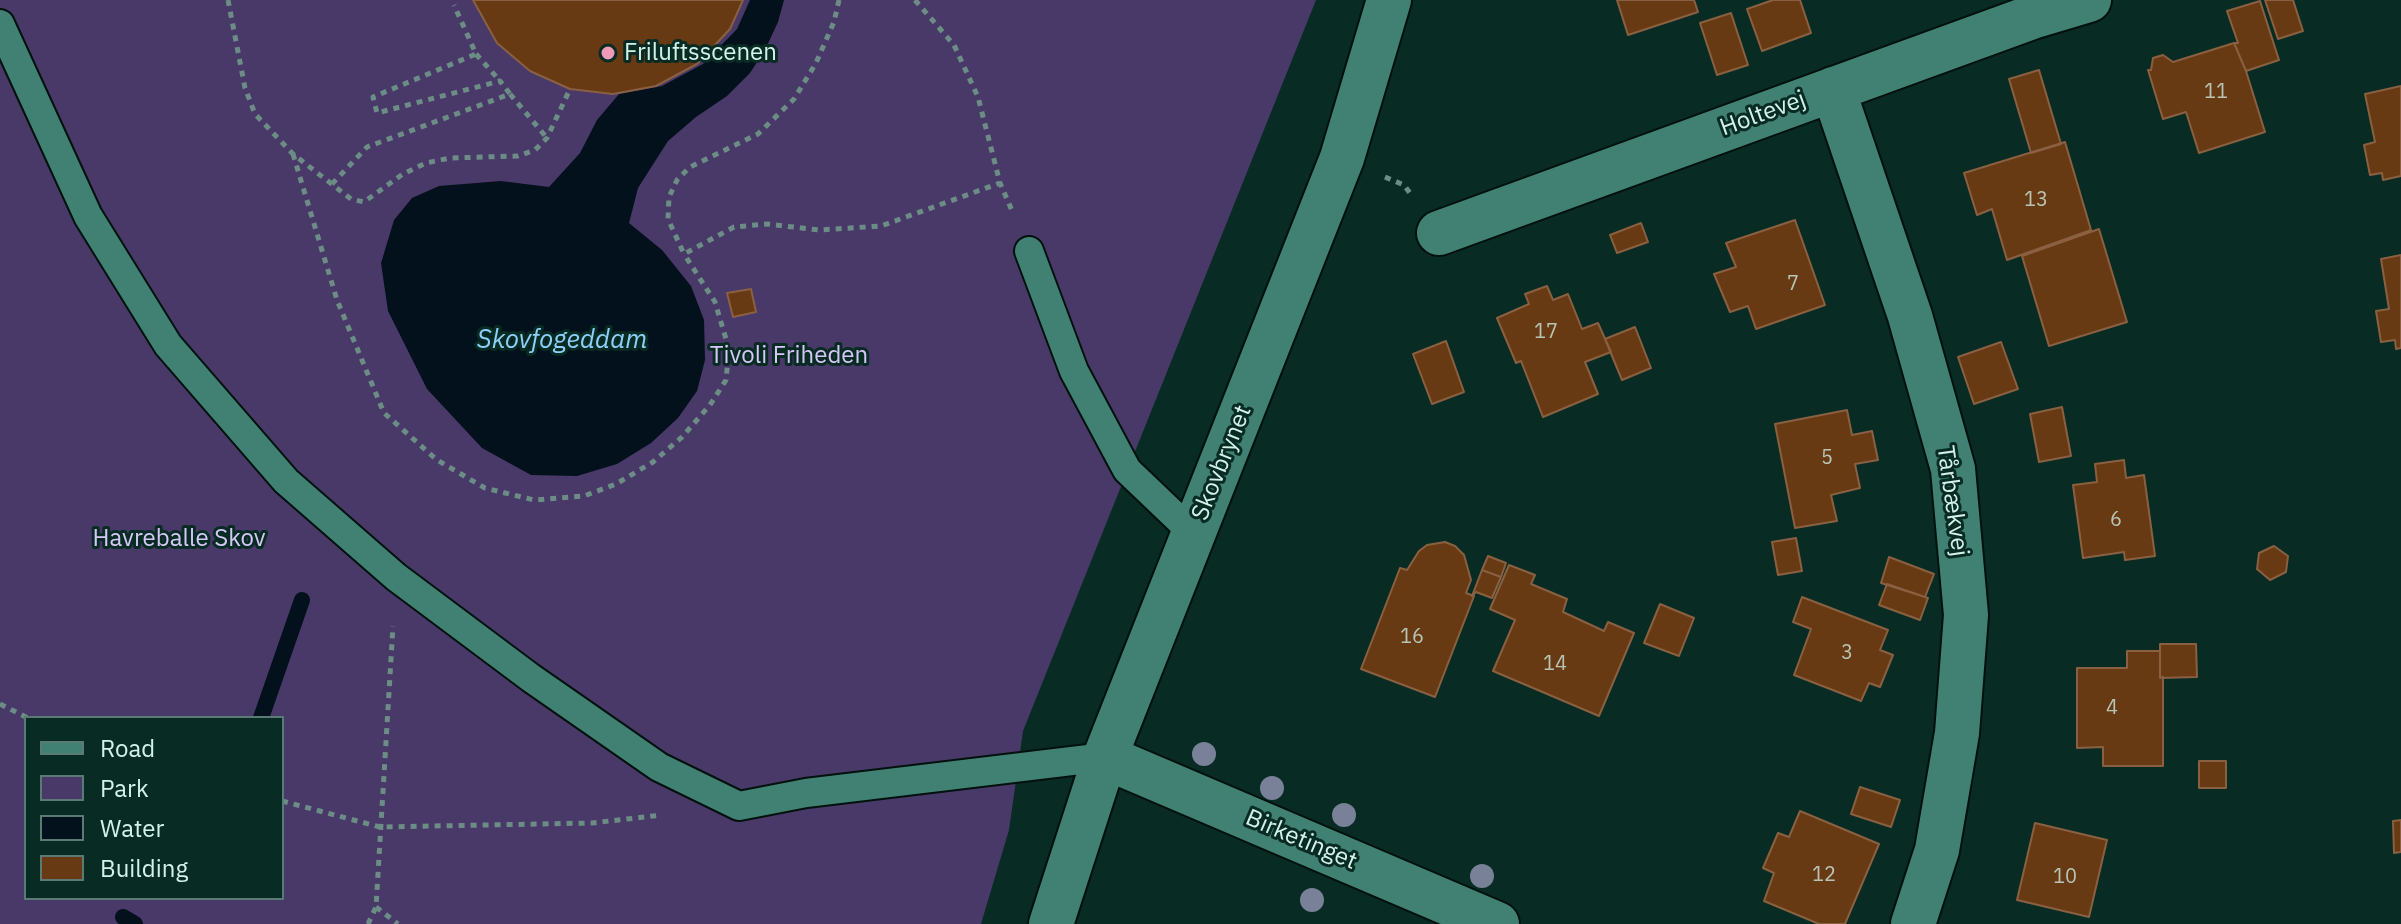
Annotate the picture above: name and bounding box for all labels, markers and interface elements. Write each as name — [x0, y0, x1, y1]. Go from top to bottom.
place label: Friluftsscenen — [624, 39, 777, 67]
marker: Friluftsscenen — [599, 44, 617, 62]
house number: 11 — [2204, 80, 2228, 104]
street label: Holtevej — [1716, 85, 1810, 143]
house number: 13 — [2024, 188, 2048, 212]
house number: 7 — [1787, 272, 1799, 296]
house number: 17 — [1534, 320, 1558, 344]
water label: Skovfogeddam — [477, 324, 647, 356]
park label: Tivoli Friheden — [710, 342, 868, 370]
street label: Skovbrynet — [1186, 401, 1258, 525]
street label: Tårbækvej — [1930, 444, 1974, 558]
house number: 5 — [1821, 446, 1833, 470]
house number: 6 — [2110, 508, 2122, 532]
park label: Havreballe Skov — [92, 525, 266, 553]
house number: 16 — [1400, 625, 1424, 649]
house number: 3 — [1841, 641, 1853, 665]
house number: 14 — [1543, 652, 1567, 676]
house number: 4 — [2106, 696, 2118, 720]
legend — [24, 716, 284, 900]
text: Road — [100, 732, 155, 764]
text: Park — [100, 772, 149, 804]
street label: Birketinget — [1241, 804, 1361, 876]
text: Water — [100, 812, 164, 844]
text: Building — [100, 852, 188, 884]
house number: 12 — [1812, 863, 1836, 887]
house number: 10 — [2053, 865, 2077, 889]

